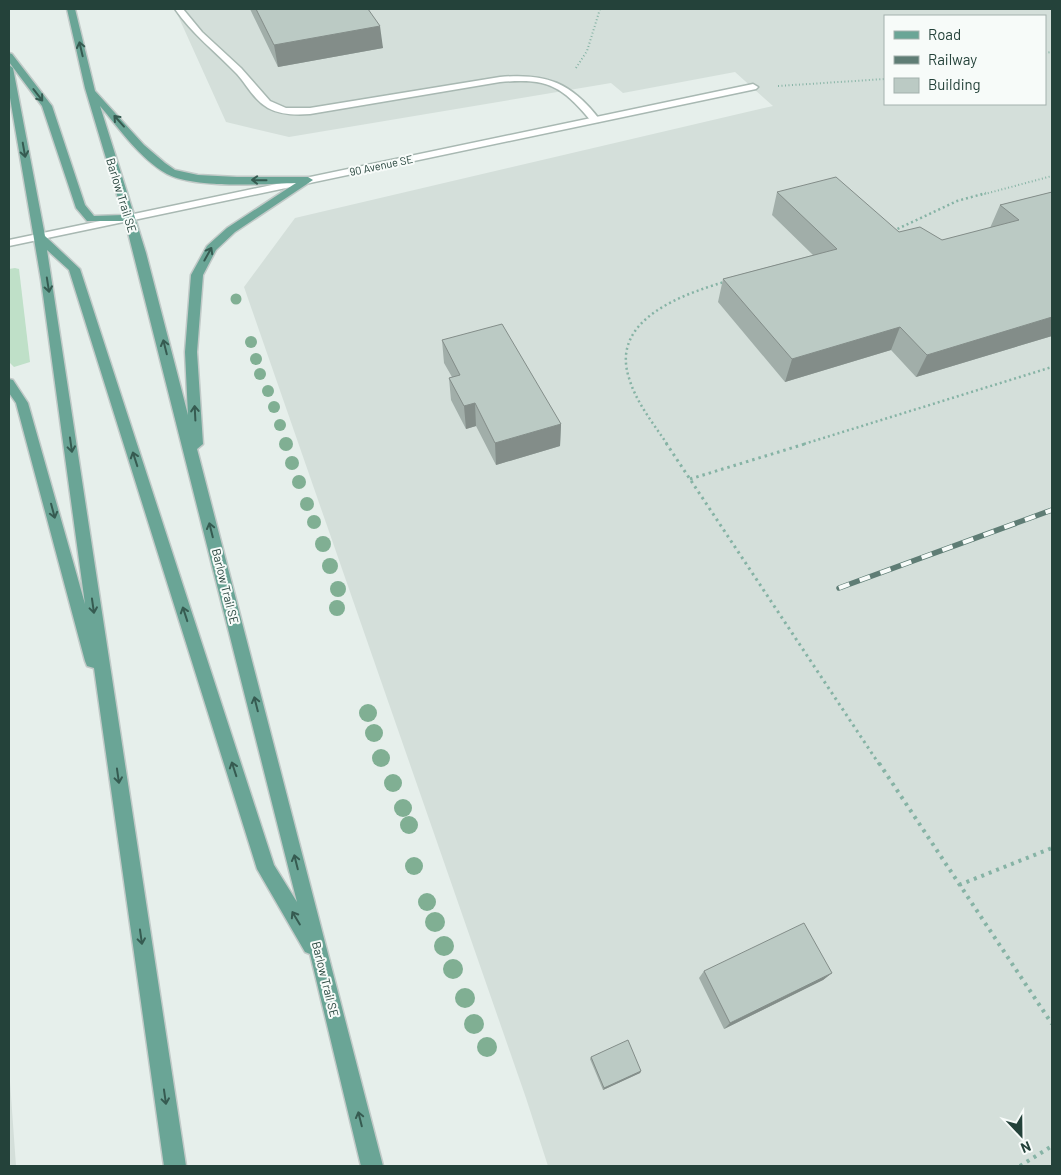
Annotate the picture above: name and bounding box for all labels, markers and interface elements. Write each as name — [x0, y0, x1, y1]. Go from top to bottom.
legend — [884, 15, 1046, 105]
text: Road — [928, 25, 961, 43]
one-way arrow — [76, 41, 85, 57]
text: Railway — [928, 50, 977, 68]
text: Building — [928, 75, 981, 93]
one-way arrow — [33, 88, 44, 101]
one-way arrow — [113, 114, 125, 127]
one-way arrow — [19, 142, 29, 158]
street label: 90 Avenue SE — [348, 152, 414, 178]
street label: Barlow Trail SE — [104, 156, 140, 234]
one-way arrow — [251, 175, 268, 185]
one-way arrow — [204, 247, 213, 262]
one-way arrow — [43, 276, 53, 292]
one-way arrow — [159, 340, 169, 356]
one-way arrow — [190, 406, 199, 422]
one-way arrow — [66, 437, 76, 453]
one-way arrow — [130, 452, 139, 468]
one-way arrow — [49, 503, 58, 519]
one-way arrow — [206, 522, 216, 538]
street label: Barlow Trail SE — [210, 547, 242, 625]
one-way arrow — [89, 598, 99, 614]
one-way arrow — [179, 606, 189, 622]
one-way arrow — [251, 697, 260, 713]
one-way arrow — [229, 761, 238, 777]
one-way arrow — [113, 767, 123, 783]
one-way arrow — [291, 854, 300, 870]
one-way arrow — [290, 911, 300, 925]
one-way arrow — [137, 928, 147, 944]
street label: Barlow Trail SE — [310, 940, 342, 1018]
one-way arrow — [160, 1089, 170, 1105]
north arrow — [996, 1110, 1046, 1160]
one-way arrow — [355, 1111, 364, 1127]
text: N — [1019, 1138, 1034, 1157]

